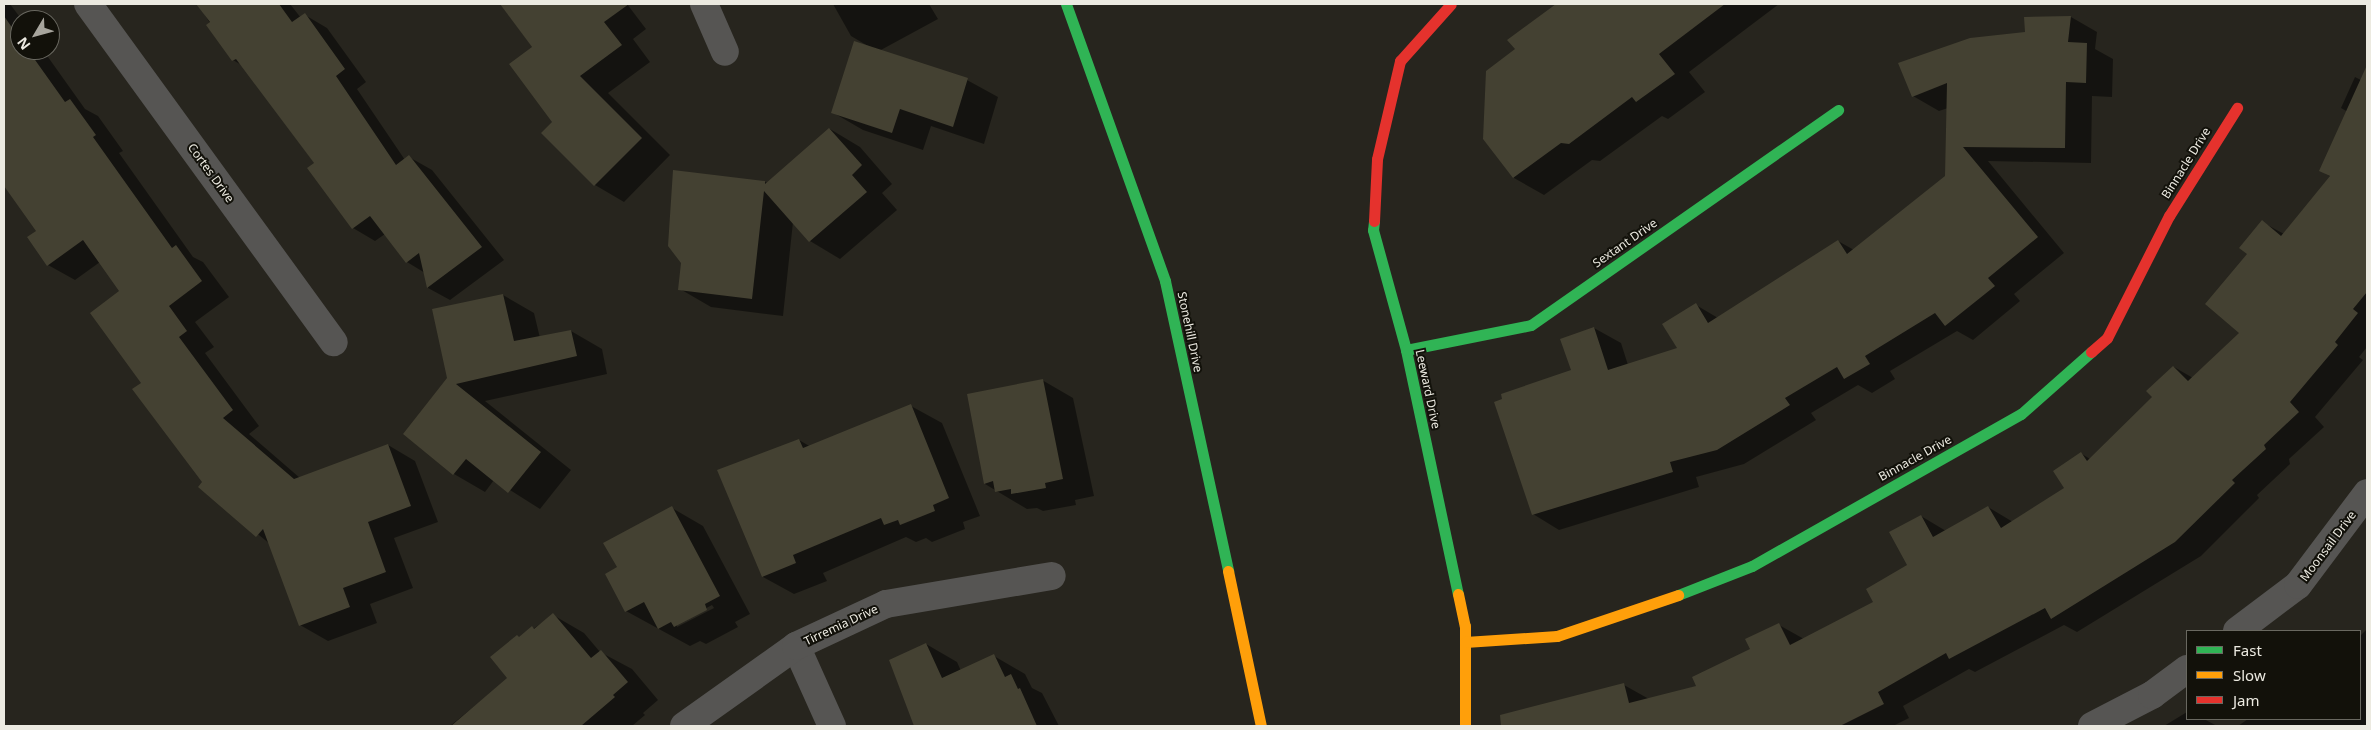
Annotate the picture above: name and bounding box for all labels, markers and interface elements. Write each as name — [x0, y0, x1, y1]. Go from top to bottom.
north arrow — [10, 10, 60, 60]
text: N — [12, 33, 34, 54]
street label: Binnacle Drive — [2158, 125, 2214, 201]
street label: Cortes Drive — [185, 141, 237, 205]
street label: Sextant Drive — [1590, 216, 1660, 270]
street label: Stonehill Drive — [1174, 290, 1206, 374]
street label: Leeward Drive — [1413, 348, 1443, 430]
street label: Binnacle Drive — [1876, 432, 1954, 484]
street label: Moonsail Drive — [2297, 508, 2359, 584]
street label: Tirremia Drive — [802, 602, 880, 648]
legend — [2186, 630, 2361, 720]
text: Fast — [2233, 640, 2262, 660]
text: Slow — [2233, 665, 2266, 685]
text: Jam — [2233, 690, 2260, 710]

